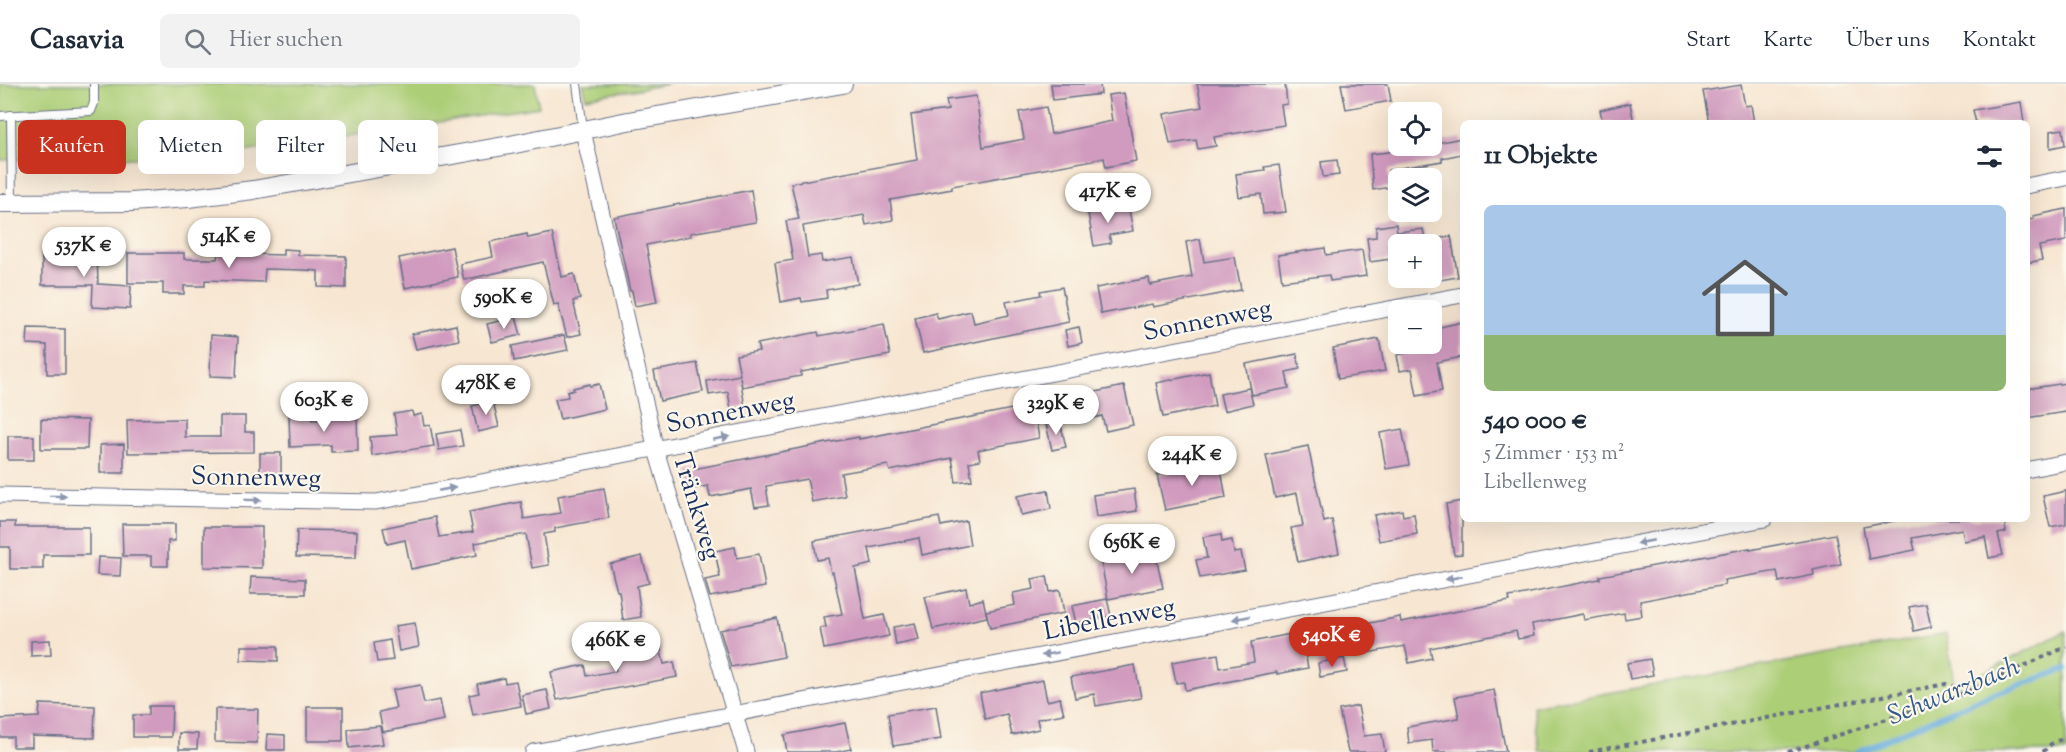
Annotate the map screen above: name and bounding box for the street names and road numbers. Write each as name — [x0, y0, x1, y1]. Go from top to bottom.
street label: Sonnenweg — [1140, 291, 1275, 352]
street label: Sonnenweg — [663, 383, 798, 444]
street label: Tränkweg — [662, 449, 729, 565]
street label: Sonnenweg — [190, 459, 321, 498]
street label: Libellenweg — [1040, 590, 1179, 651]

